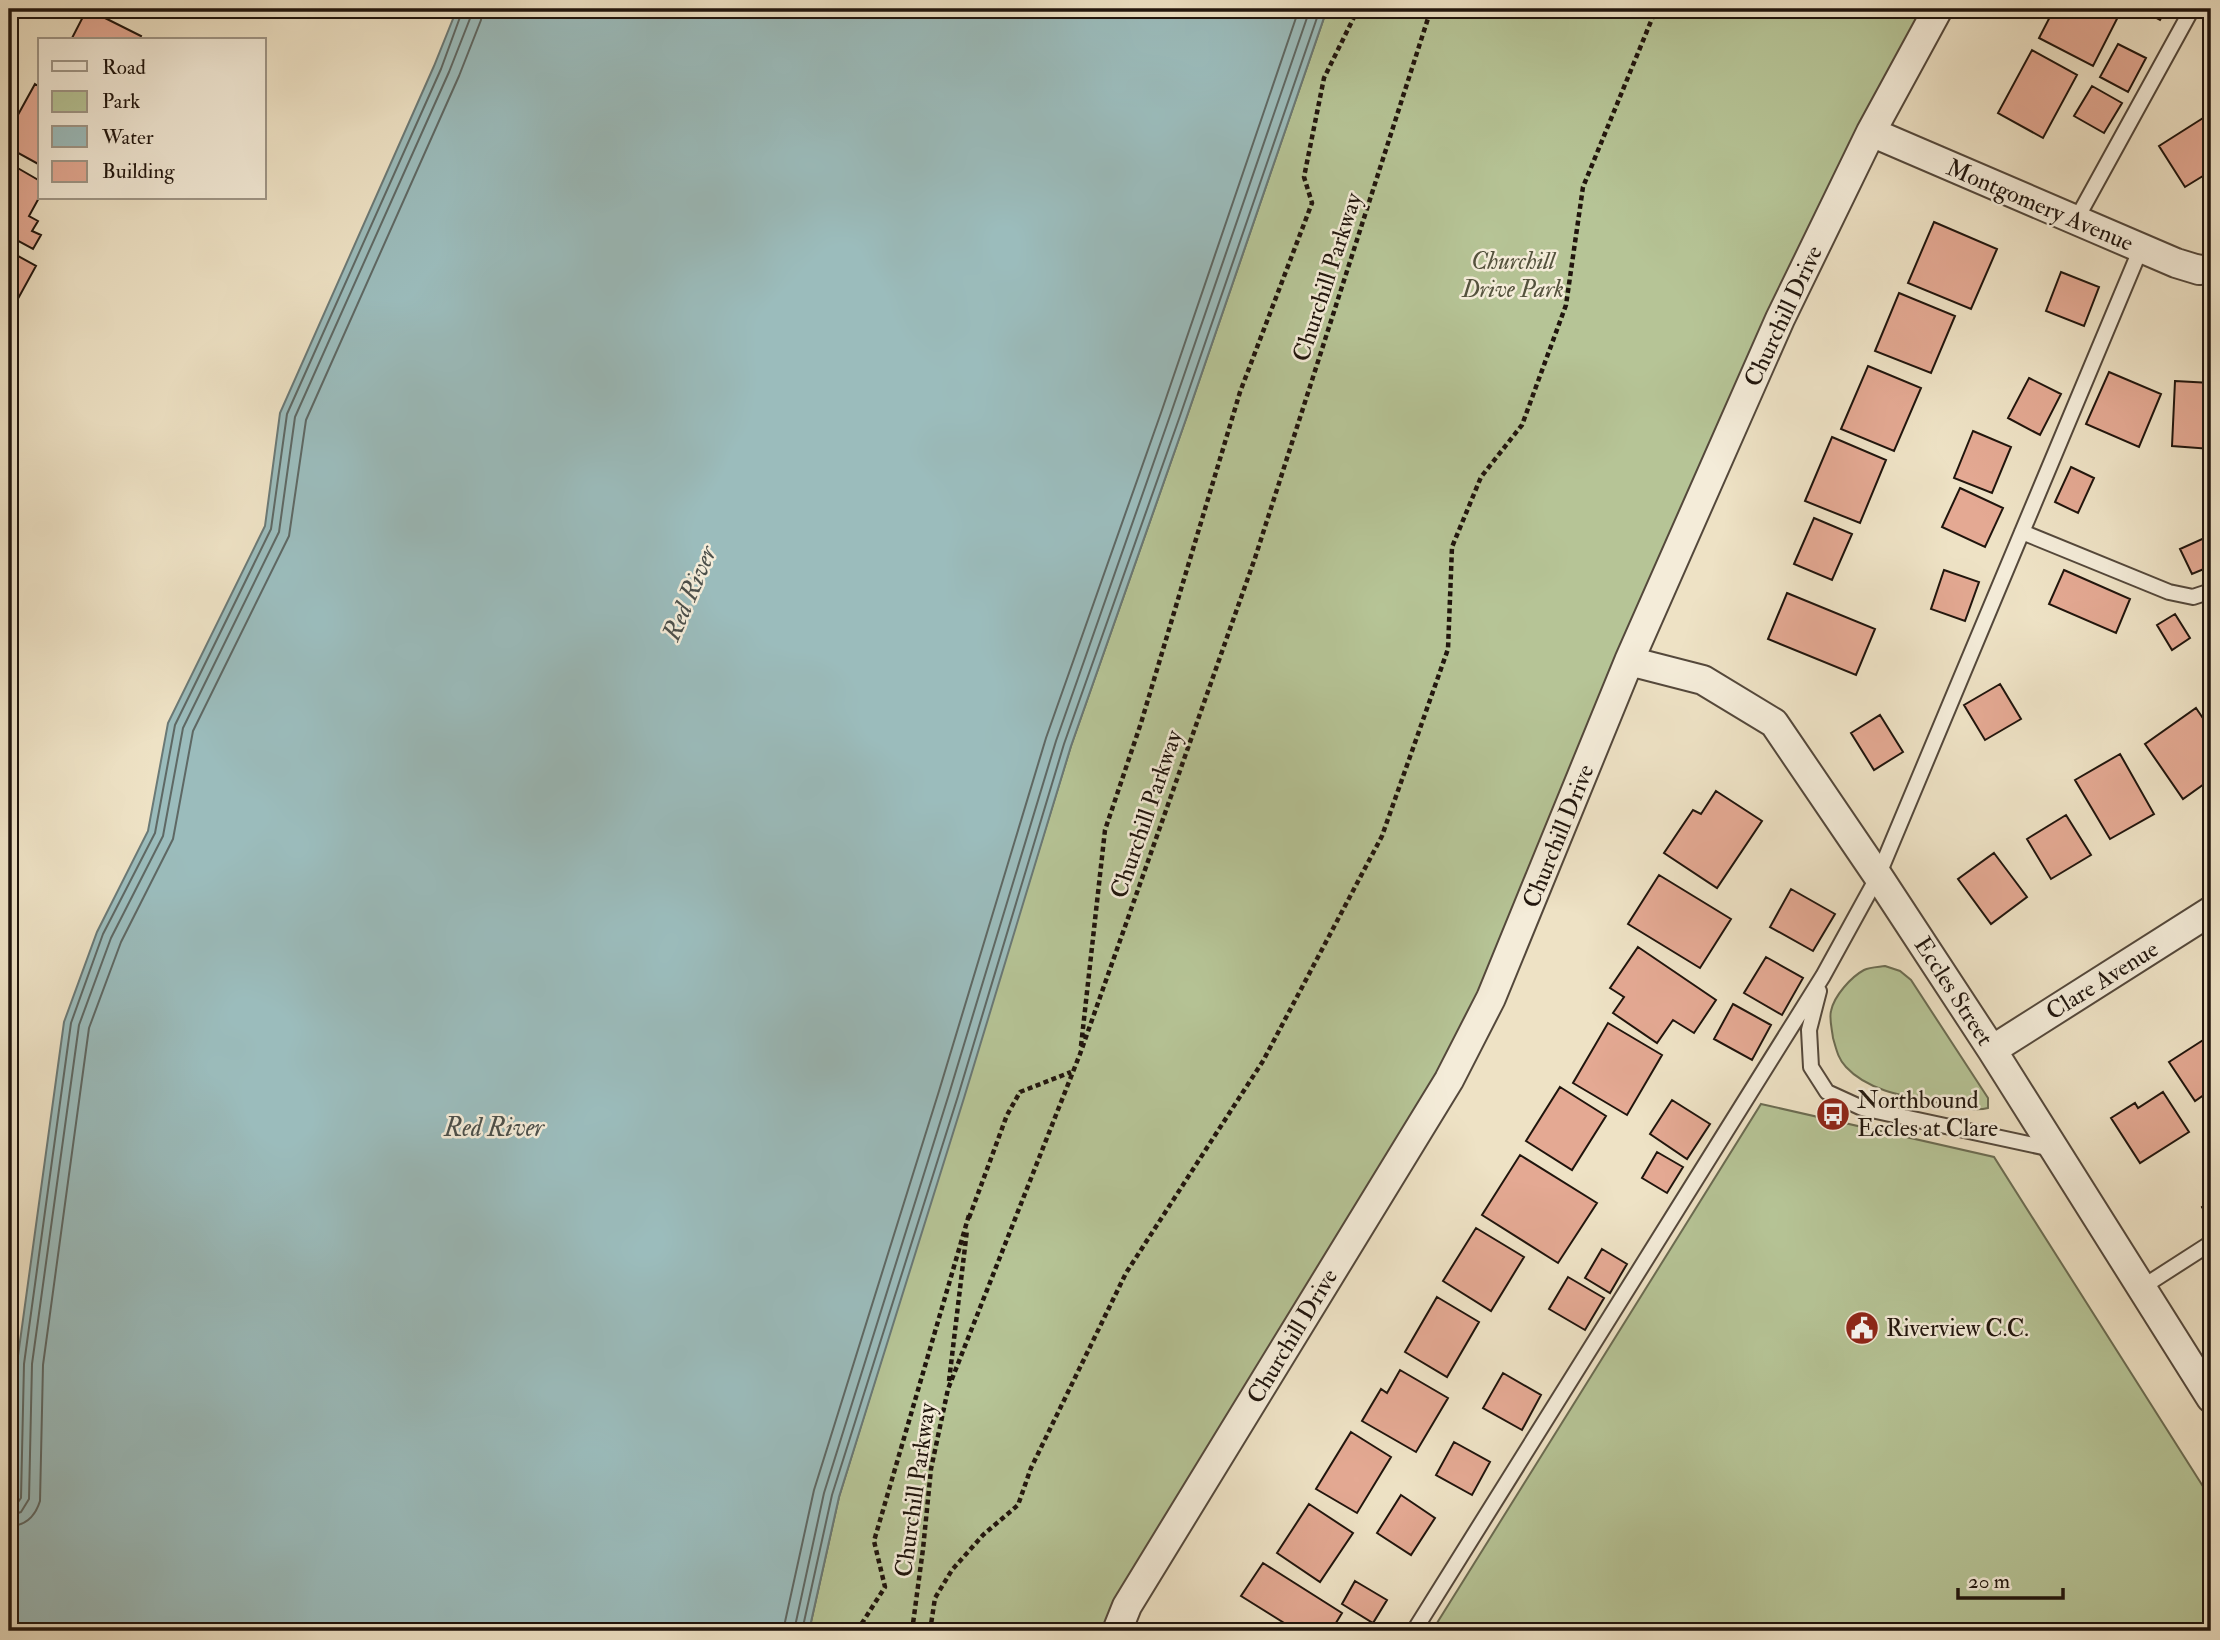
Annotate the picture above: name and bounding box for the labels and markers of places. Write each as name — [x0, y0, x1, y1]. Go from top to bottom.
place label: Northbound Eccles at Clare — [1857, 1085, 1998, 1144]
bus stop icon: Northbound Eccles at Clare — [1814, 1095, 1852, 1133]
public building icon: Riverview C.C. — [1843, 1309, 1881, 1347]
place label: Riverview C.C. — [1886, 1313, 2029, 1344]

